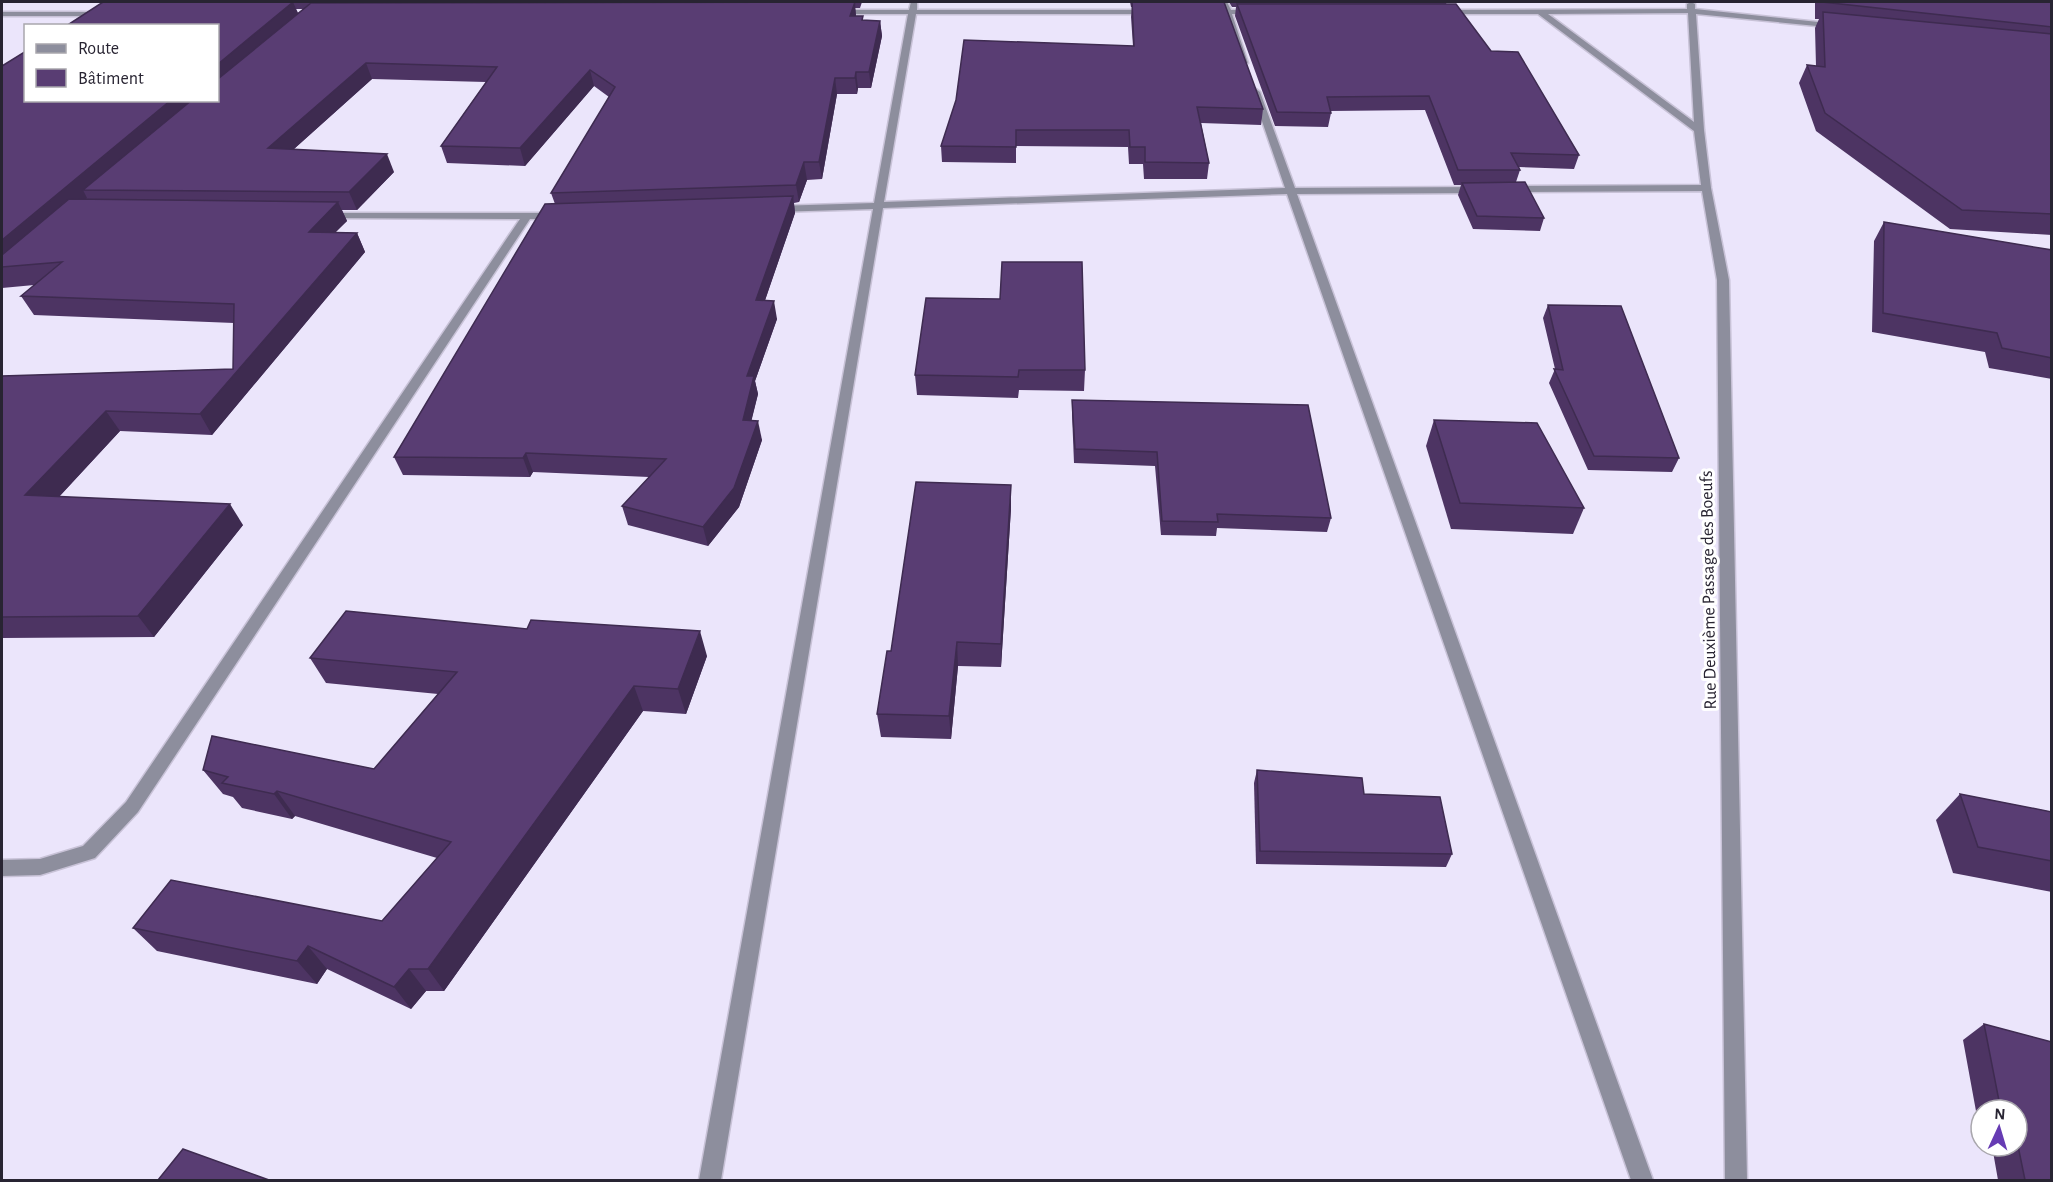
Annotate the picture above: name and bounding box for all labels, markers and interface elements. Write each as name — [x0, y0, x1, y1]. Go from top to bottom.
legend — [24, 24, 219, 102]
text: Route — [78, 40, 119, 58]
text: Bâtiment — [78, 70, 144, 88]
street label: Rue Deuxième Passage des Boeufs — [1698, 470, 1720, 710]
north arrow — [1969, 1098, 2029, 1158]
text: N — [1994, 1106, 2006, 1122]

